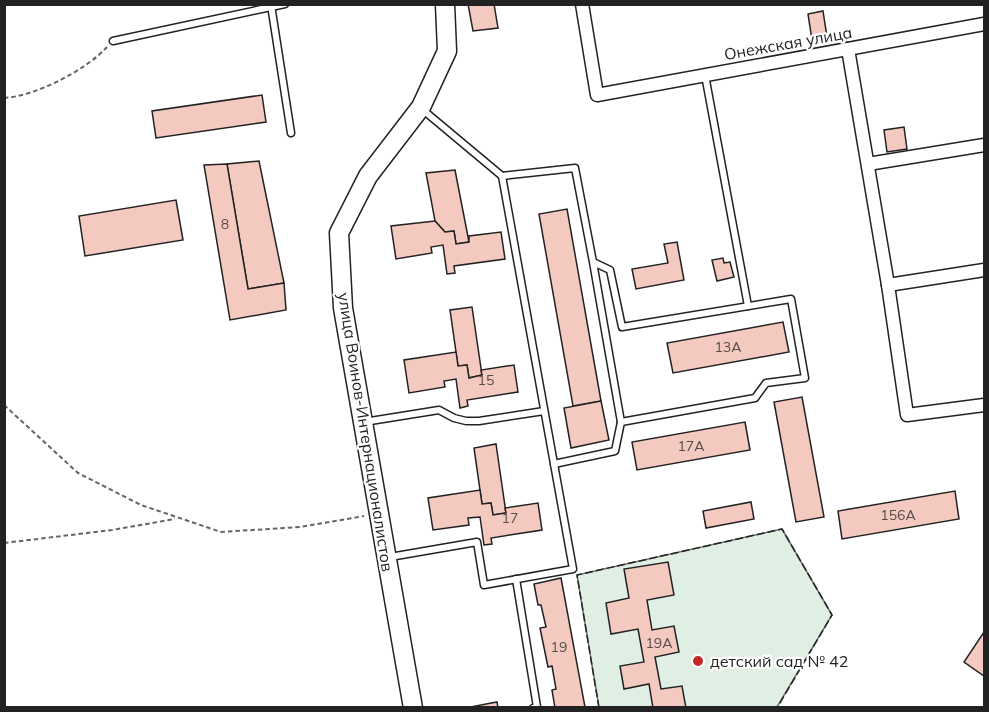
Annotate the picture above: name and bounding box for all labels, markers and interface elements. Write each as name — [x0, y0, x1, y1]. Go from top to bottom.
street label: Онежская улица — [722, 22, 854, 64]
house number: 8 — [221, 215, 229, 233]
street label: улица Воинов-Интернационалистов — [334, 291, 398, 573]
house number: 13А — [714, 338, 742, 356]
house number: 15 — [478, 371, 494, 389]
house number: 17А — [677, 437, 705, 455]
house number: 156А — [880, 506, 916, 524]
house number: 17 — [502, 509, 518, 527]
house number: 19А — [645, 634, 673, 652]
house number: 19 — [551, 638, 567, 656]
place label: детский сад № 42 — [710, 651, 848, 671]
marker: детский сад № 42 — [691, 654, 705, 668]

